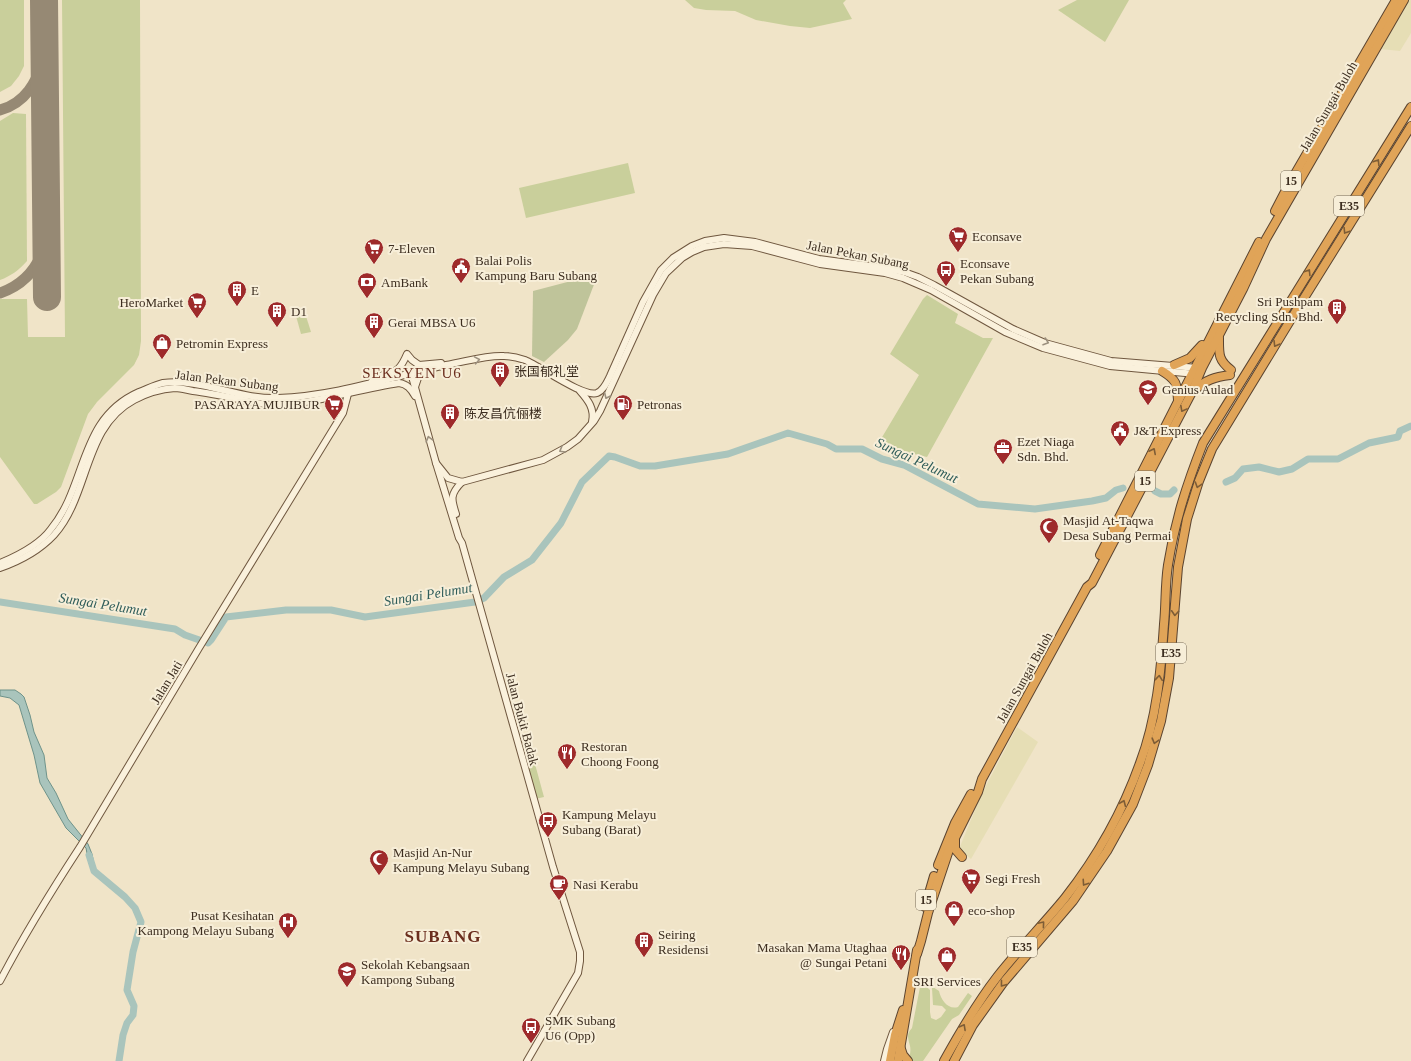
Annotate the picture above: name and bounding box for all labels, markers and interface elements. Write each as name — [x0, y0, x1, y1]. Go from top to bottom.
street label: Jalan Sungai Buloh — [1297, 58, 1360, 154]
one-way arrow — [1372, 159, 1380, 166]
road number: 15 — [1281, 171, 1301, 191]
road number: E35 — [1334, 196, 1364, 216]
supermarket icon: Econsave — [947, 225, 969, 253]
one-way arrow — [1344, 227, 1351, 234]
place label: Econsave — [972, 229, 1022, 244]
supermarket icon: 7-Eleven — [363, 237, 385, 265]
street label: Jalan Pekan Subang — [805, 237, 911, 272]
place label: 7-Eleven — [388, 241, 435, 256]
place label: Balai Polis Kampung Baru Subang — [475, 253, 598, 283]
public building icon: Balai Polis Kampung Baru Subang — [450, 256, 472, 284]
place label: Econsave Pekan Subang — [960, 256, 1035, 286]
bus stop icon: Econsave Pekan Subang — [935, 259, 957, 287]
one-way arrow — [1304, 269, 1311, 276]
bank icon: AmBank — [356, 271, 378, 299]
place label: AmBank — [381, 275, 428, 290]
building icon: E — [226, 279, 248, 307]
place label: E — [251, 283, 259, 298]
supermarket icon: HeroMarket — [186, 291, 208, 319]
place label: Sri Pushpam Recycling Sdn. Bhd. — [1215, 294, 1323, 324]
place label: HeroMarket — [119, 295, 183, 310]
building icon: Sri Pushpam Recycling Sdn. Bhd. — [1326, 297, 1348, 325]
building icon: D1 — [266, 300, 288, 328]
place label: D1 — [291, 304, 307, 319]
building icon: Gerai MBSA U6 — [363, 311, 385, 339]
place label: Gerai MBSA U6 — [388, 315, 476, 330]
shop icon: Petromin Express — [151, 332, 173, 360]
place label: Petromin Express — [176, 336, 268, 351]
one-way arrow — [1042, 338, 1049, 346]
one-way arrow — [1273, 340, 1281, 347]
one-way arrow — [474, 356, 480, 364]
building icon: 张国郁礼堂 — [489, 360, 511, 388]
place label: 张国郁礼堂 — [514, 364, 579, 379]
district label: SEKSYEN U6 — [362, 365, 462, 381]
street label: Jalan Pekan Subang — [174, 367, 280, 394]
school or university icon: Genius Aulad — [1137, 378, 1159, 406]
place label: Genius Aulad — [1162, 382, 1234, 397]
one-way arrow — [604, 392, 612, 399]
supermarket icon: PASARAYA MUJIBUR — [323, 393, 345, 421]
fuel station icon: Petronas — [612, 393, 634, 421]
place label: PASARAYA MUJIBUR — [194, 397, 320, 412]
place label: Petronas — [637, 397, 682, 412]
building icon: 陈友昌伉俪楼 — [439, 402, 461, 430]
one-way arrow — [1180, 405, 1188, 413]
place label: 陈友昌伉俪楼 — [464, 406, 542, 421]
public building icon: J&T Express — [1109, 419, 1131, 447]
place label: J&T Express — [1134, 423, 1201, 438]
place label: Ezet Niaga Sdn. Bhd. — [1017, 434, 1075, 464]
water label: Sungai Pelumut — [873, 435, 961, 487]
one-way arrow — [426, 436, 434, 442]
office icon: Ezet Niaga Sdn. Bhd. — [992, 437, 1014, 465]
one-way arrow — [559, 446, 566, 453]
one-way arrow — [1148, 448, 1156, 455]
road number: 15 — [1135, 471, 1155, 491]
one-way arrow — [1194, 482, 1203, 489]
place label: Masjid At-Taqwa Desa Subang Permai — [1063, 513, 1172, 543]
mosque icon: Masjid At-Taqwa Desa Subang Permai — [1038, 516, 1060, 544]
water label: Sungai Pelumut — [383, 580, 474, 609]
water label: Sungai Pelumut — [58, 590, 149, 619]
one-way arrow — [1170, 610, 1179, 616]
street label: Jalan Sungai Buloh — [993, 629, 1056, 725]
road number: E35 — [1156, 643, 1186, 663]
street label: Jalan Jati — [148, 657, 185, 707]
street label: Jalan Bukit Badak — [503, 671, 542, 768]
one-way arrow — [1154, 675, 1163, 681]
one-way arrow — [1151, 737, 1160, 744]
place label: Restoran Choong Foong — [581, 739, 659, 769]
restaurant icon: Restoran Choong Foong — [556, 742, 578, 770]
one-way arrow — [1118, 799, 1126, 807]
place label: Kampung Melayu Subang (Barat) — [562, 807, 657, 837]
bus stop icon: Kampung Melayu Subang (Barat) — [537, 810, 559, 838]
place label: Masjid An-Nur Kampung Melayu Subang — [393, 845, 530, 875]
mosque icon: Masjid An-Nur Kampung Melayu Subang — [368, 848, 390, 876]
supermarket icon: Segi Fresh — [960, 867, 982, 895]
place label: Segi Fresh — [985, 871, 1041, 886]
cafe icon: Nasi Kerabu — [548, 873, 570, 901]
place label: Nasi Kerabu — [573, 877, 639, 892]
one-way arrow — [1082, 879, 1090, 886]
road number: 15 — [916, 890, 936, 910]
shop icon: eco-shop — [943, 899, 965, 927]
place label: eco-shop — [968, 903, 1015, 918]
place label: Pusat Kesihatan Kampong Melayu Subang — [138, 908, 274, 938]
hospital icon: Pusat Kesihatan Kampong Melayu Subang — [277, 911, 299, 939]
one-way arrow — [1038, 922, 1045, 929]
district label: SUBANG — [405, 927, 481, 946]
place label: Seiring Residensi — [658, 927, 709, 957]
building icon: Seiring Residensi — [633, 930, 655, 958]
road number: E35 — [1007, 937, 1037, 957]
place label: Masakan Mama Utaghaa @ Sungai Petani — [757, 940, 887, 970]
restaurant icon: Masakan Mama Utaghaa @ Sungai Petani — [890, 943, 912, 971]
shop icon: SRI Services — [936, 945, 958, 973]
place label: Sekolah Kebangsaan Kampong Subang — [361, 957, 470, 987]
school or university icon: Sekolah Kebangsaan Kampong Subang — [336, 960, 358, 988]
place label: SRI Services — [913, 974, 981, 989]
one-way arrow — [1001, 979, 1008, 986]
place label: SMK Subang U6 (Opp) — [545, 1013, 616, 1043]
bus stop icon: SMK Subang U6 (Opp) — [520, 1016, 542, 1044]
one-way arrow — [958, 1024, 965, 1031]

